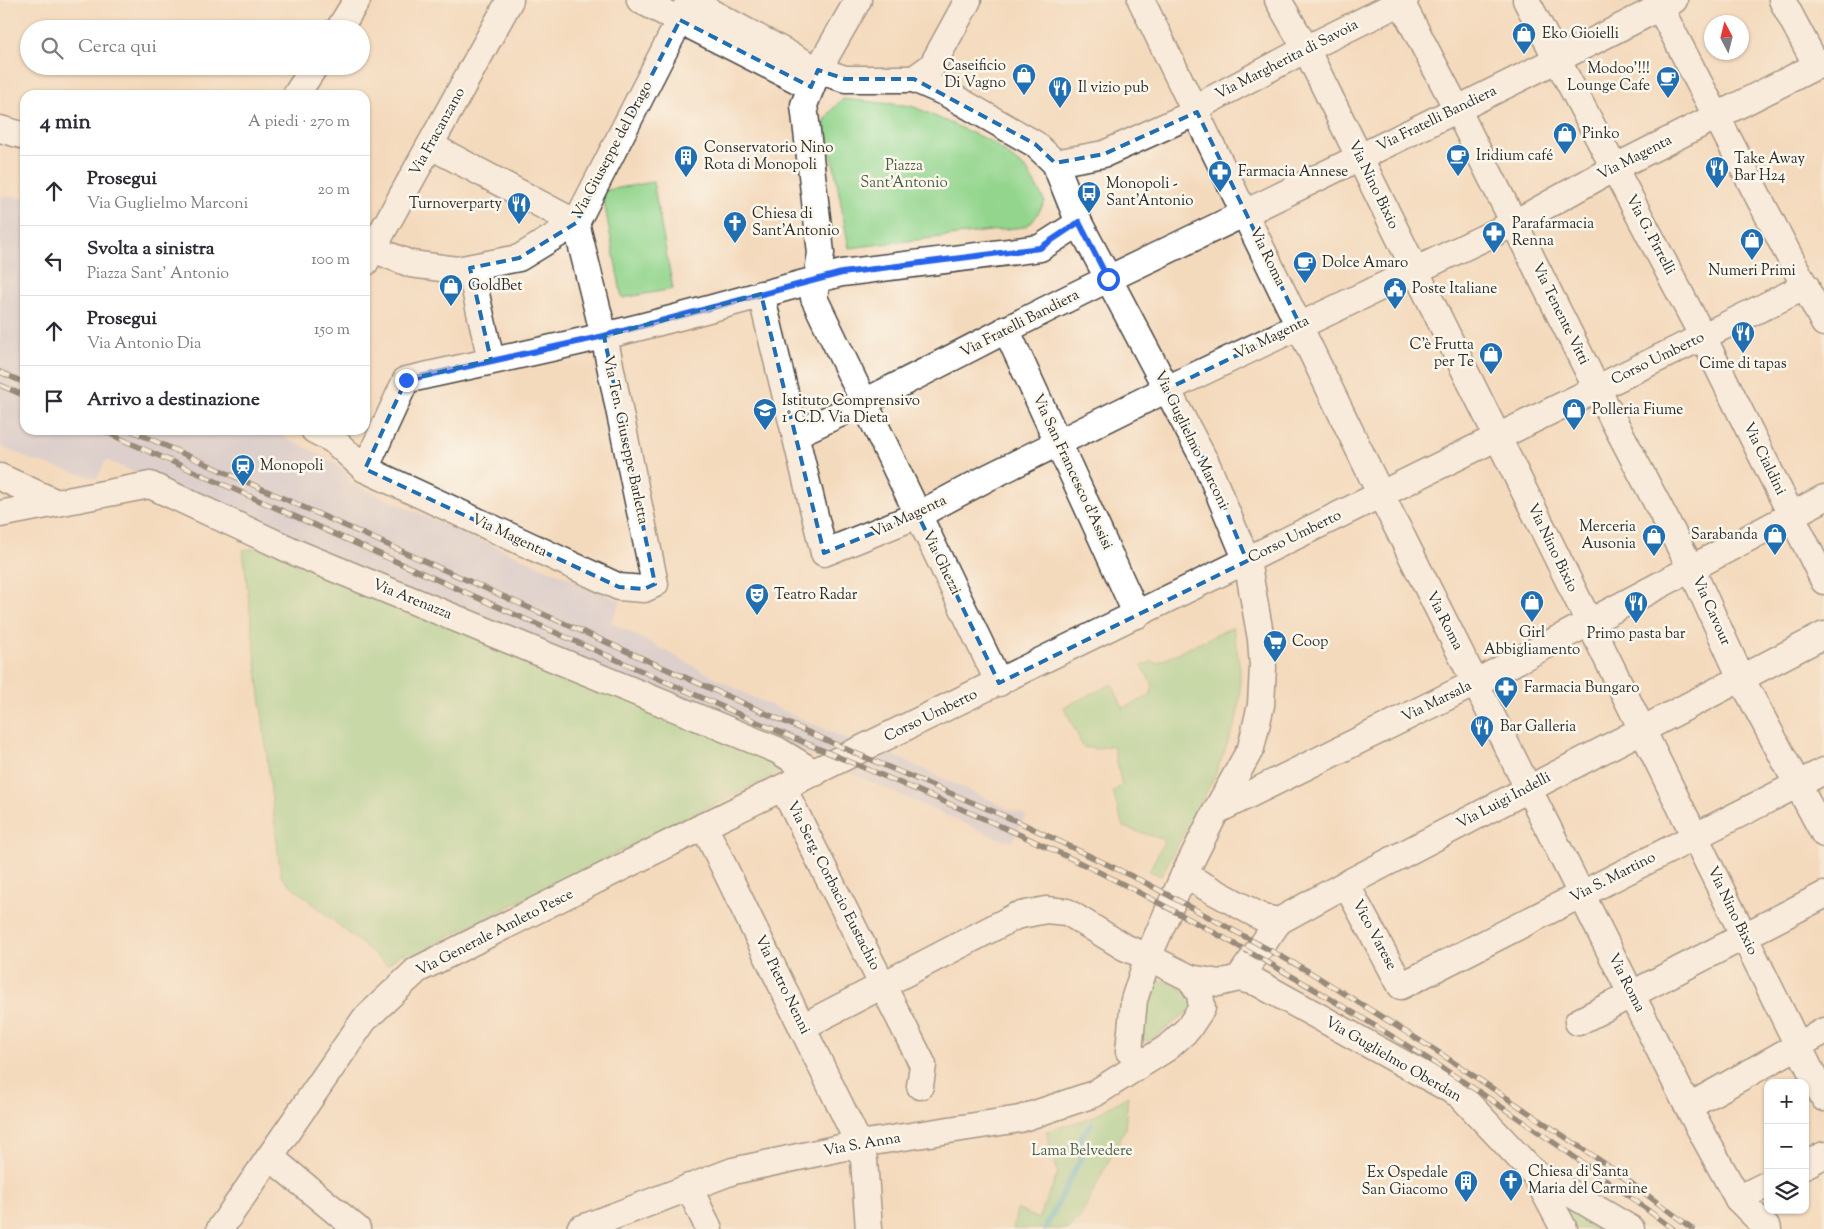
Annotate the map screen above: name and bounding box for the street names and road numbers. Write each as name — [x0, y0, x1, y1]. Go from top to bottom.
street label: Via Margherita di Savoia — [1212, 15, 1362, 105]
street label: Via Giuseppe del Drago — [568, 78, 658, 222]
street label: Via Fratelli Bandiera — [1373, 81, 1501, 157]
street label: Via Fracanzano — [405, 84, 471, 180]
street label: Via Magenta — [1594, 130, 1676, 186]
street label: Via Nino Bixio — [1342, 137, 1404, 233]
street label: Via G. Pirrelli — [1620, 191, 1680, 279]
street label: Via Roma — [1244, 224, 1290, 290]
street label: Via Tenente Vitti — [1526, 259, 1594, 369]
street label: Via Fratelli Bandiera — [957, 285, 1083, 363]
street label: Via Magenta — [1231, 311, 1313, 365]
street label: Corso Umberto — [1608, 327, 1708, 391]
street label: Via Ten. Giuseppe Barletta — [597, 354, 653, 526]
street label: Via Guglielmo Marconi — [1148, 367, 1234, 513]
street label: Via San Francesco d'Assisi — [1027, 391, 1117, 553]
street label: Via Cialdini — [1737, 419, 1791, 499]
street label: Via Magenta — [868, 490, 950, 544]
street label: Via Nino Bixio — [1521, 500, 1583, 596]
street label: Corso Umberto — [1245, 505, 1345, 569]
street label: Via Magenta — [468, 509, 550, 563]
street label: Via Ghezzi — [916, 527, 966, 599]
street label: Via Cavour — [1686, 573, 1736, 649]
street label: Via Arenazza — [369, 575, 455, 626]
street label: Via Roma — [1420, 588, 1468, 654]
street label: Via Marsala — [1398, 676, 1476, 728]
street label: Corso Umberto — [881, 684, 981, 748]
street label: Via Luigi Indelli — [1453, 767, 1555, 835]
street label: Via Serg. Corbacio Eustachio — [781, 798, 885, 974]
street label: Via S. Martino — [1567, 847, 1659, 909]
street label: Via Nino Bixio — [1701, 863, 1763, 959]
street label: Via Generale Amleto Pesce — [413, 884, 577, 982]
street label: Vico Varese — [1347, 896, 1401, 974]
street label: Via Pietro Nenni — [749, 932, 815, 1038]
street label: Via Roma — [1602, 950, 1650, 1016]
street label: Via Guglielmo Oberdan — [1321, 1012, 1465, 1108]
street label: Via S. Anna — [822, 1128, 902, 1162]

